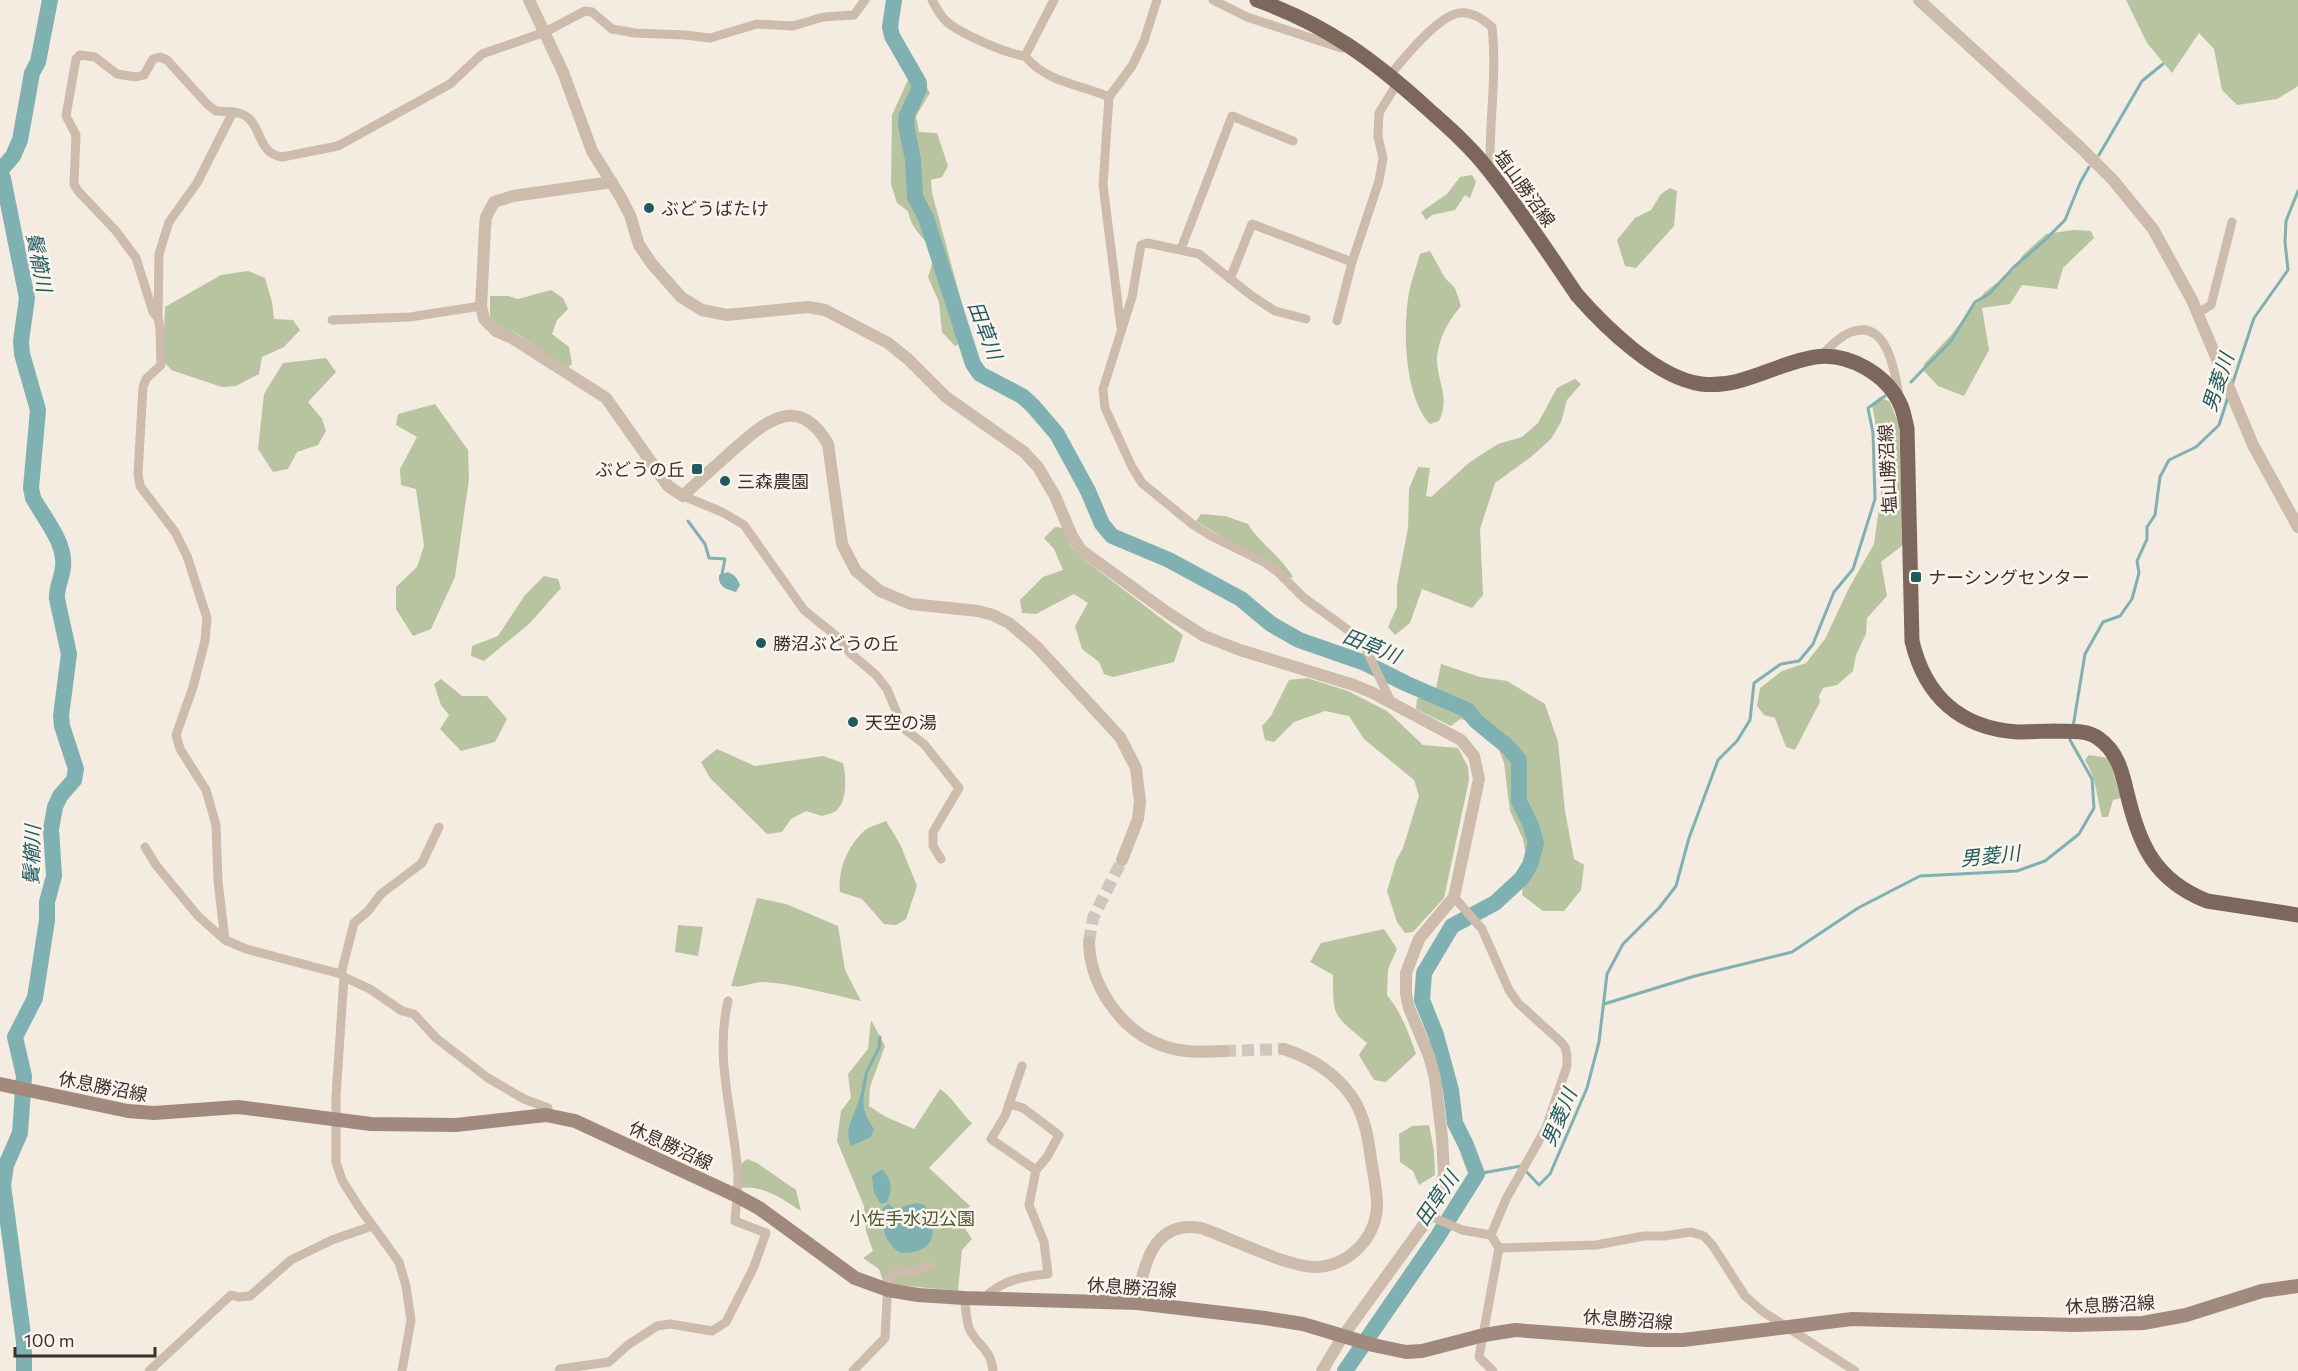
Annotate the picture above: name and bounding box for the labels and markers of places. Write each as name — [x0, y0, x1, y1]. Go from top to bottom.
place label: ぶどうばたけ — [661, 197, 769, 219]
marker: ぶどうばたけ — [642, 201, 656, 215]
place label: ぶどうの丘 — [595, 458, 685, 480]
marker: ぶどうの丘 — [690, 462, 704, 476]
place label: 三森農園 — [737, 470, 809, 492]
marker: 三森農園 — [718, 474, 732, 488]
place label: ナーシングセンター — [1928, 566, 2090, 588]
marker: ナーシングセンター — [1909, 570, 1923, 584]
place label: 勝沼ぶどうの丘 — [773, 632, 899, 654]
marker: 勝沼ぶどうの丘 — [754, 636, 768, 650]
place label: 天空の湯 — [865, 711, 937, 733]
marker: 天空の湯 — [846, 715, 860, 729]

